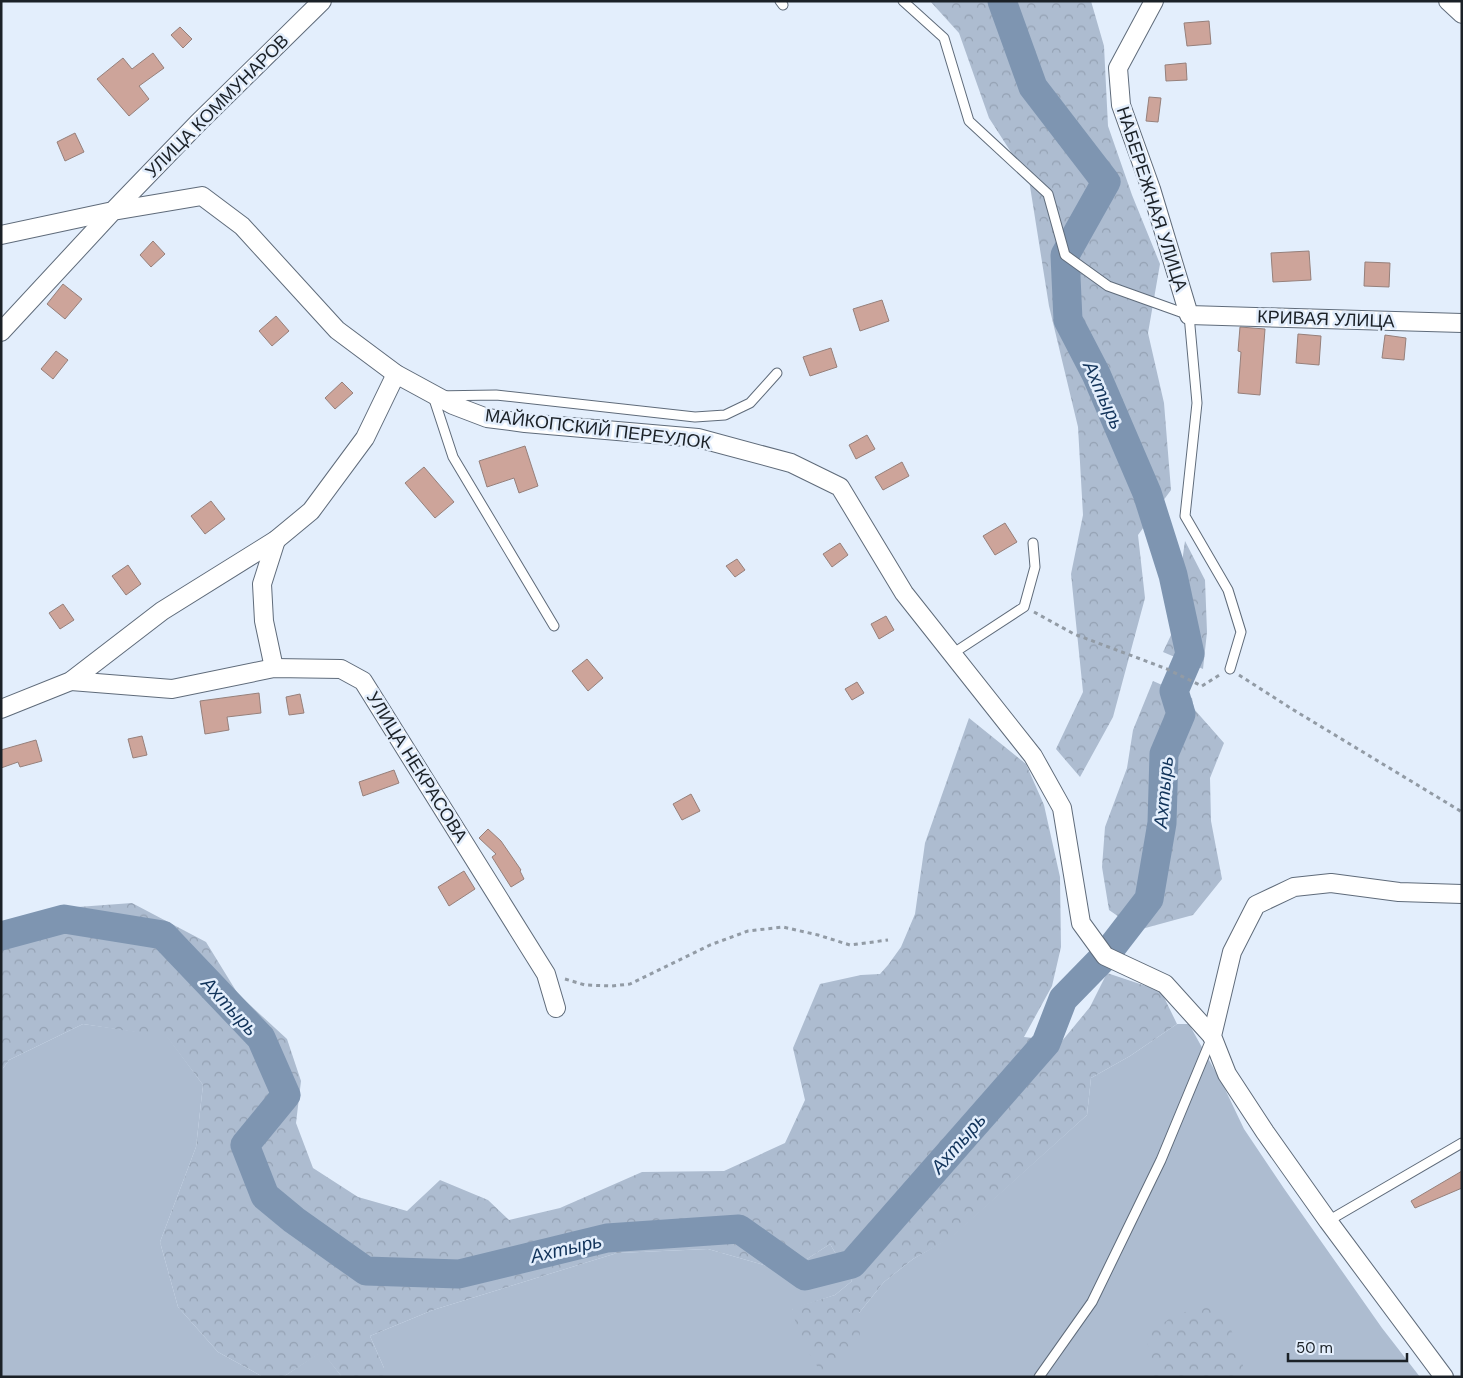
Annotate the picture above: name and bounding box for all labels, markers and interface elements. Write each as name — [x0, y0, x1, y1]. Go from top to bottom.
street label: УЛИЦА КОММУНАРОВ — [140, 29, 294, 183]
street label: НАБЕРЕЖНАЯ УЛИЦА — [1111, 103, 1193, 295]
street label: КРИВАЯ УЛИЦА — [1257, 305, 1395, 333]
water label: Ахтырь — [1077, 356, 1130, 433]
street label: МАЙКОПСКИЙ ПЕРЕУЛОК — [484, 403, 713, 455]
street label: УЛИЦА НЕКРАСОВА — [361, 687, 473, 847]
water label: Ахтырь — [1148, 755, 1179, 830]
water label: Ахтырь — [195, 971, 264, 1041]
water label: Ахтырь — [924, 1108, 992, 1180]
water label: Ахтырь — [527, 1228, 604, 1269]
scale bar — [1288, 1330, 1407, 1362]
text: 50 m — [1296, 1338, 1333, 1358]

